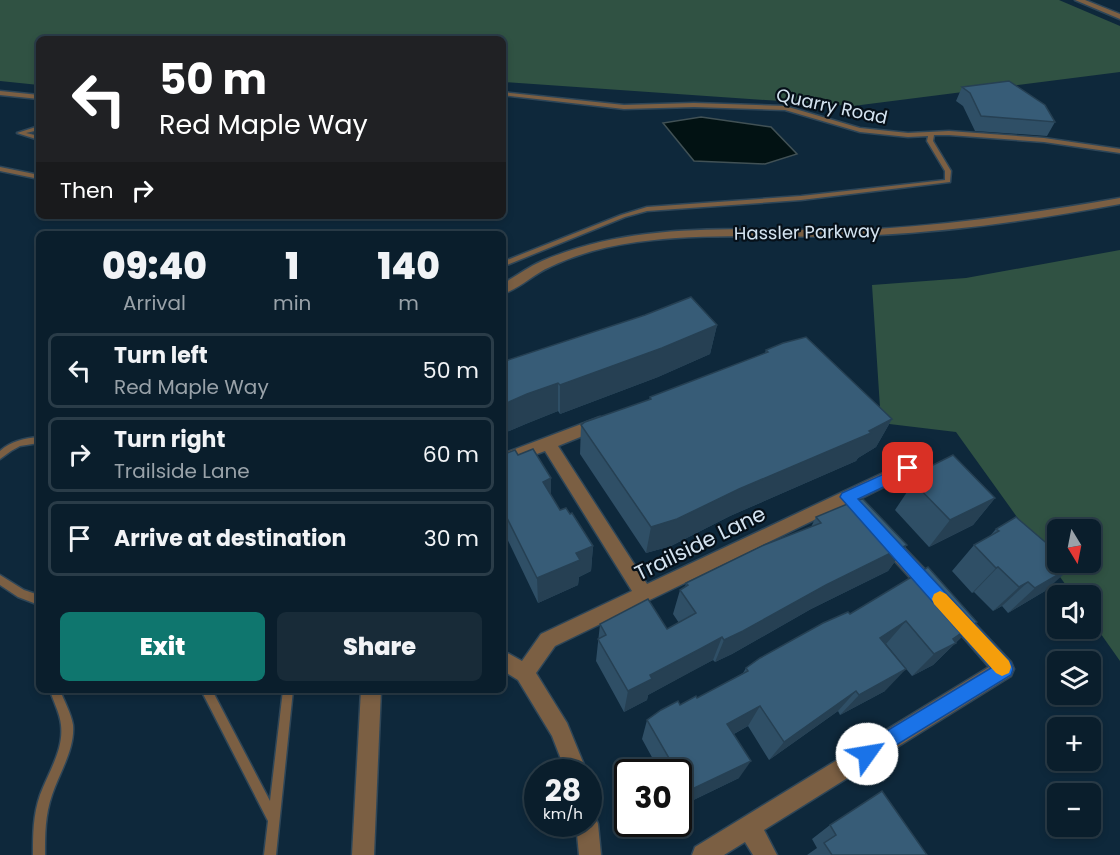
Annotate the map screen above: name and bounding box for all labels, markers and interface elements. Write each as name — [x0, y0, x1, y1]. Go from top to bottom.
text: 50 m — [159, 50, 267, 109]
icon: left — [60, 60, 138, 138]
street label: Quarry Road — [774, 82, 890, 130]
text: Red Maple Way — [159, 106, 368, 143]
icon: right — [126, 174, 159, 207]
text: Then — [60, 175, 114, 206]
street label: Hassler Parkway — [734, 218, 880, 246]
text: 09:40 — [102, 241, 207, 292]
text: 1 — [285, 241, 299, 292]
text: 140 — [377, 241, 440, 292]
text: Arrival — [123, 289, 186, 317]
text: min — [273, 289, 311, 317]
text: m — [398, 289, 419, 317]
text: Turn left — [114, 340, 208, 371]
icon: left — [63, 354, 96, 387]
text: 50 m — [423, 355, 479, 386]
text: Red Maple Way — [114, 373, 269, 401]
text: Turn right — [114, 424, 225, 455]
icon: right — [63, 438, 96, 471]
text: 60 m — [423, 439, 479, 470]
pin — [882, 442, 933, 493]
icon: arrive — [891, 451, 924, 484]
text: Trailside Lane — [114, 457, 250, 485]
street label: Trailside Lane — [630, 499, 770, 587]
north arrow — [1047, 519, 1101, 573]
map controls — [1047, 519, 1101, 837]
icon: arrive — [63, 522, 96, 555]
text: Arrive at destination — [114, 523, 346, 554]
text: 30 m — [424, 523, 479, 554]
button: sound — [1047, 585, 1101, 639]
button: Exit — [60, 612, 265, 681]
button: Share — [277, 612, 482, 681]
button: layers — [1047, 651, 1101, 705]
button: + — [1047, 717, 1101, 771]
position arrow — [835, 722, 899, 786]
speed limit sign: 30 — [614, 759, 692, 837]
text: 28 — [545, 769, 581, 812]
button: − — [1047, 783, 1101, 837]
text: km/h — [543, 803, 583, 824]

